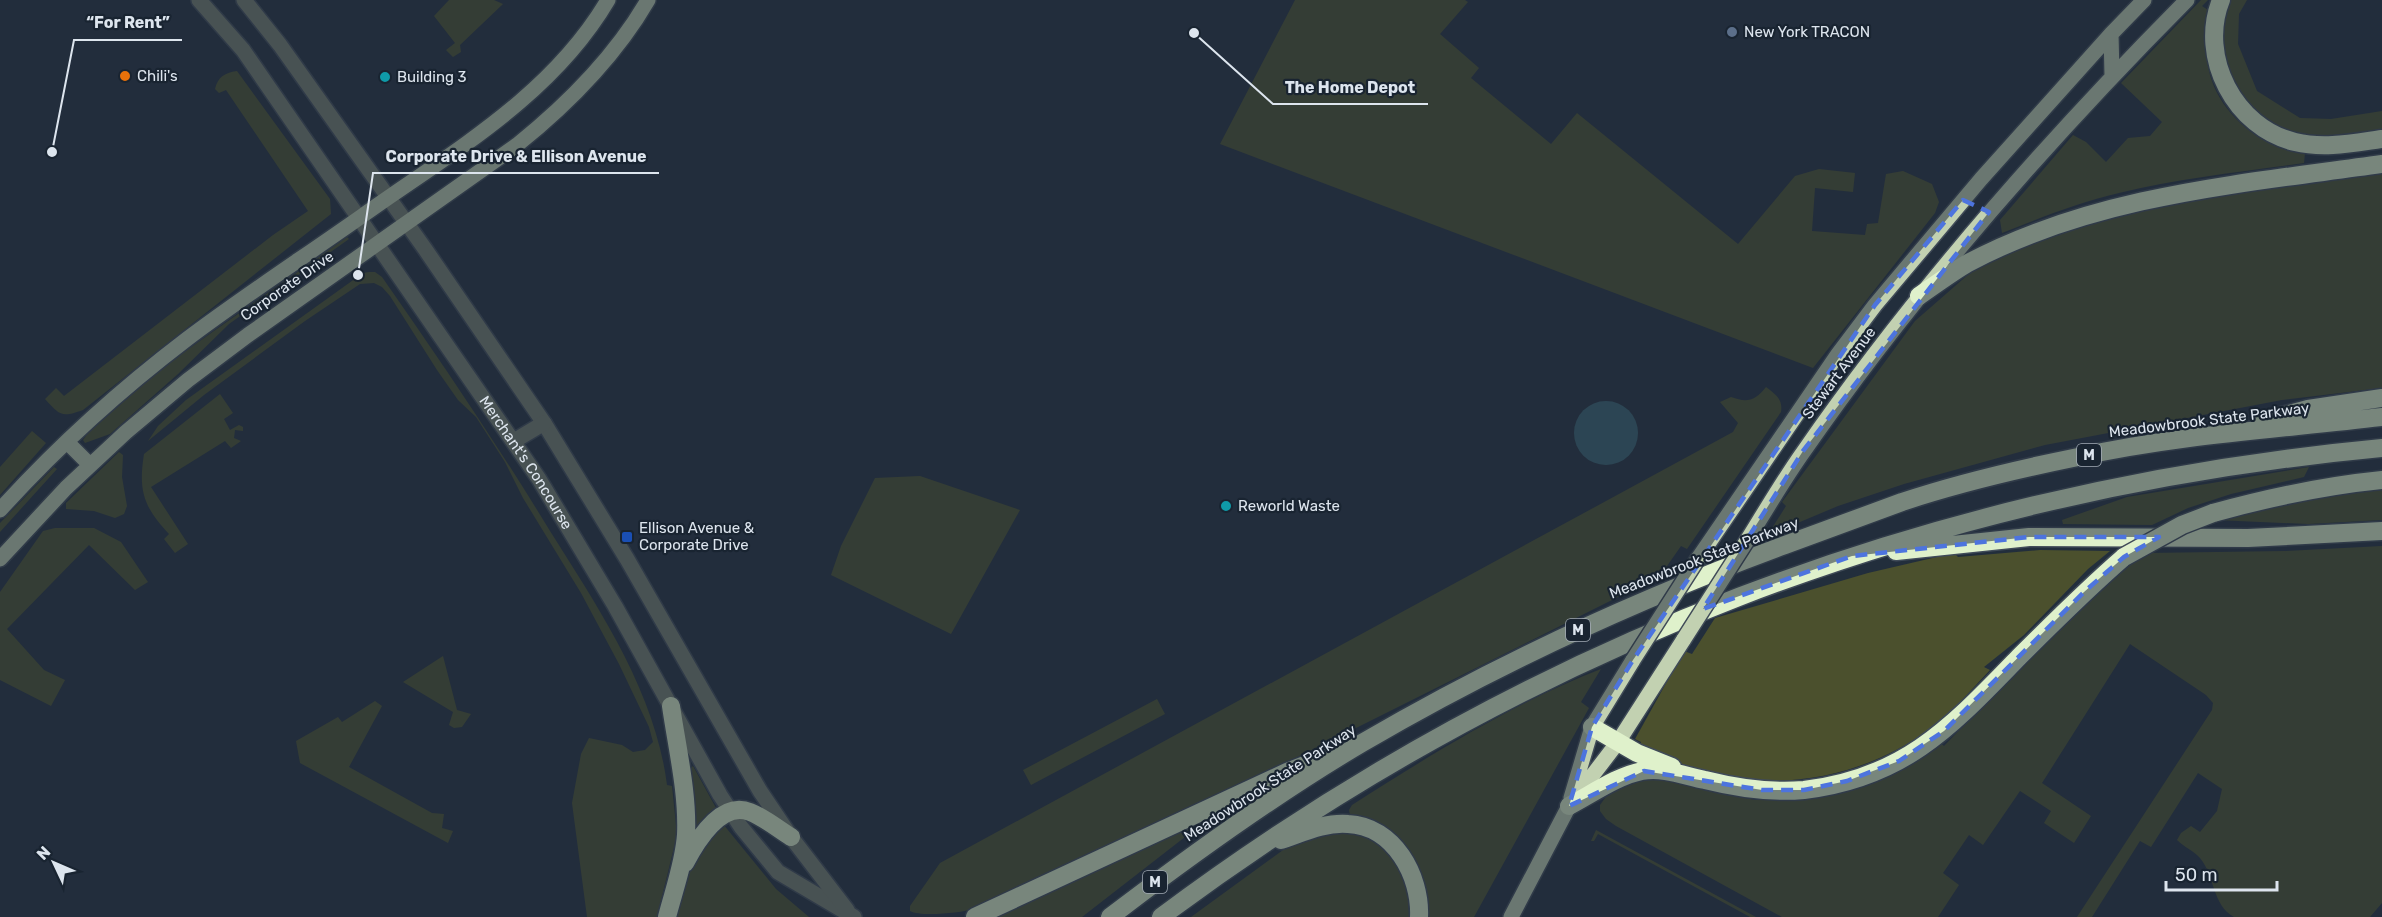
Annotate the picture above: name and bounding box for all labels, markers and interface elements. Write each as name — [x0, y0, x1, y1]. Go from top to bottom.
callout: “For Rent” — [74, 6, 182, 40]
text: “For Rent” — [86, 13, 170, 32]
place label: New York TRACON — [1744, 23, 1870, 41]
marker: New York TRACON — [1725, 25, 1739, 39]
place label: Chili's — [137, 67, 178, 85]
place label: Building 3 — [397, 68, 467, 86]
marker: Chili's — [118, 69, 132, 83]
marker: Building 3 — [378, 70, 392, 84]
callout: The Home Depot — [1273, 70, 1428, 104]
text: The Home Depot — [1285, 78, 1416, 97]
callout: Corporate Drive & Ellison Avenue — [373, 139, 659, 173]
text: Corporate Drive & Ellison Avenue — [385, 147, 647, 166]
street label: Corporate Drive — [237, 247, 337, 325]
street label: Stewart Avenue — [1798, 323, 1880, 423]
street label: Merchant's Concourse — [475, 392, 576, 533]
street label: Meadowbrook State Parkway — [2108, 399, 2310, 441]
road number: M — [2077, 444, 2101, 466]
place label: Reworld Waste — [1238, 497, 1340, 515]
marker: Reworld Waste — [1219, 499, 1233, 513]
street label: Meadowbrook State Parkway — [1607, 513, 1801, 603]
place label: Ellison Avenue & Corporate Drive — [639, 519, 755, 554]
marker: Ellison Avenue & Corporate Drive — [620, 530, 634, 544]
road number: M — [1566, 619, 1590, 641]
street label: Meadowbrook State Parkway — [1181, 721, 1359, 845]
north arrow — [24, 833, 84, 893]
text: N — [33, 842, 54, 864]
scale bar — [2166, 854, 2277, 892]
text: 50 m — [2175, 864, 2218, 886]
road number: M — [1143, 871, 1167, 893]

